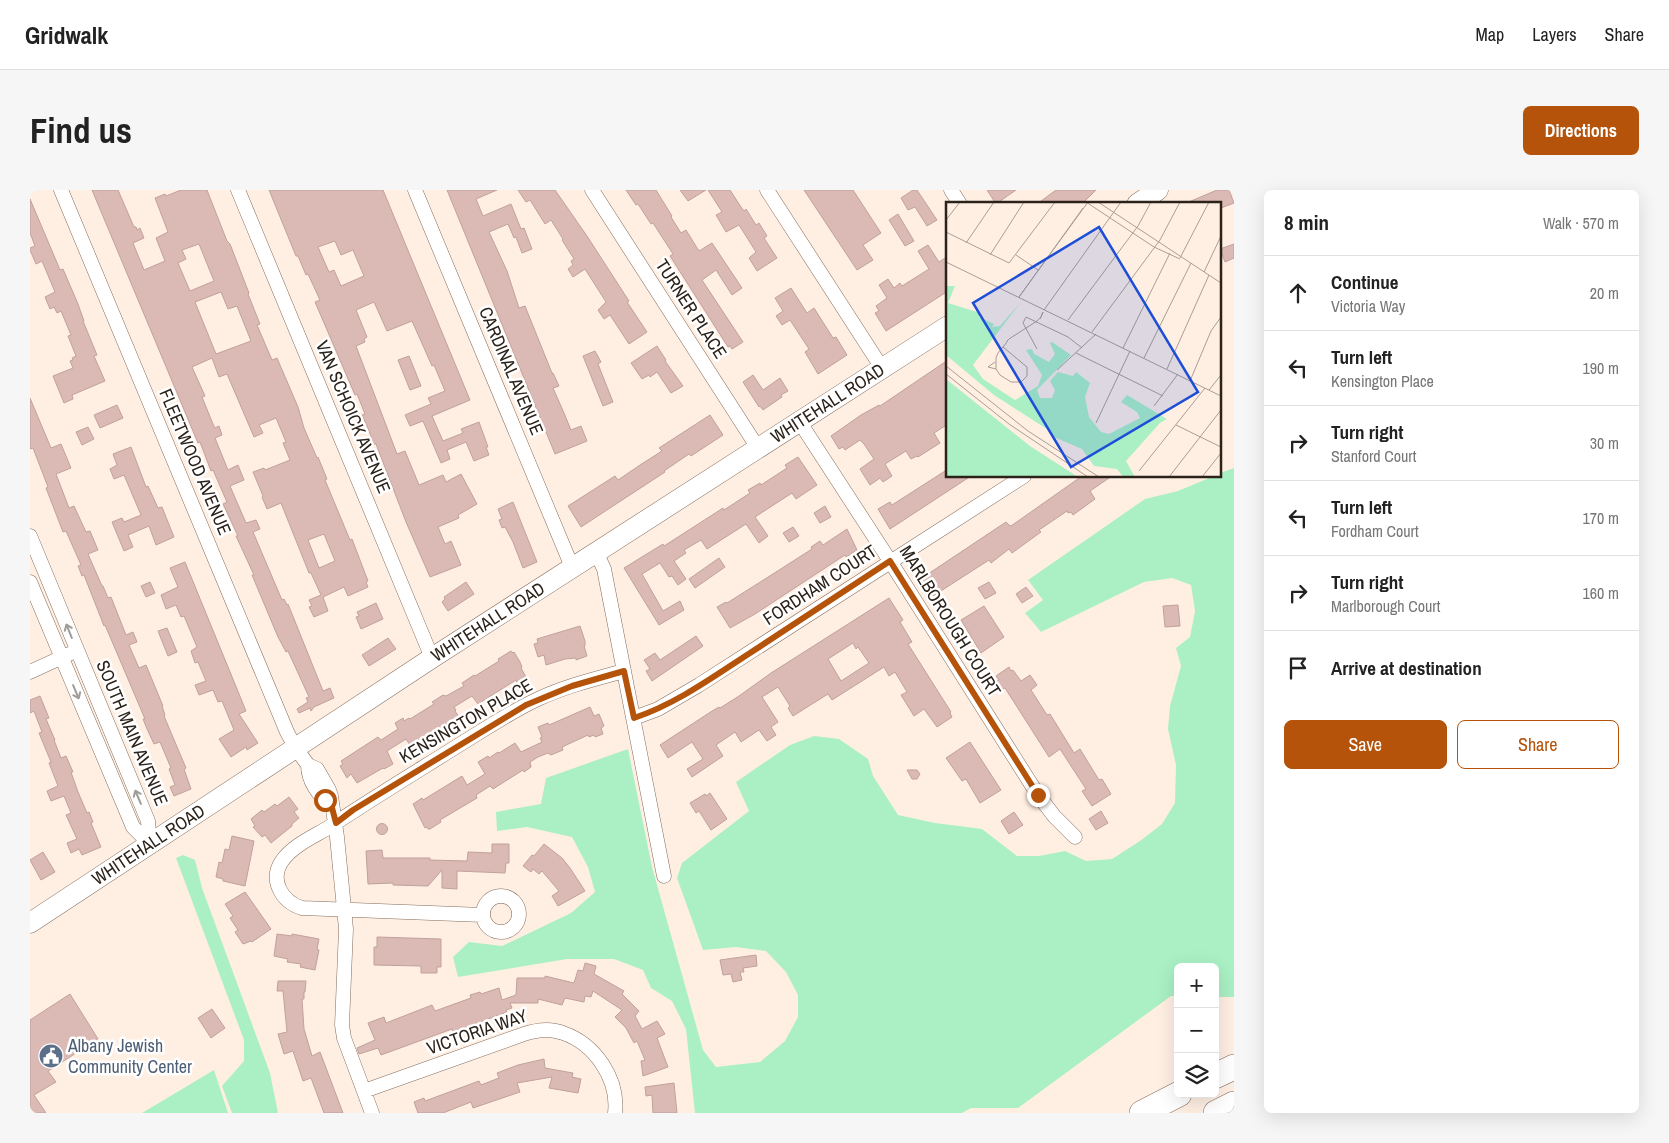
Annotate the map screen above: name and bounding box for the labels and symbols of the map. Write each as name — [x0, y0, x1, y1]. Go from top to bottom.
inset map — [946, 202, 1222, 478]
street label: TURNER PLACE — [650, 254, 733, 363]
street label: CARDINAL AVENUE — [473, 303, 550, 439]
street label: VAN SCHOICK AVENUE — [310, 337, 397, 497]
street label: WHITEHALL ROAD — [766, 357, 889, 449]
street label: FLEETWOOD AVENUE — [153, 385, 238, 539]
street label: FORDHAM COURT — [758, 538, 881, 631]
street label: MARLBOROUGH COURT — [894, 541, 1007, 701]
street label: WHITEHALL ROAD — [426, 576, 549, 667]
one-way arrow — [64, 624, 73, 639]
street label: SOUTH MAIN AVENUE — [91, 656, 174, 809]
street label: KENSINGTON PLACE — [395, 672, 537, 769]
one-way arrow — [71, 684, 81, 699]
route end — [1027, 784, 1050, 807]
route start — [314, 789, 337, 812]
one-way arrow — [133, 790, 143, 805]
street label: WHITEHALL ROAD — [87, 798, 210, 891]
street label: VICTORIA WAY — [423, 1003, 531, 1060]
place label: Albany Jewish Community Center — [67, 1033, 192, 1079]
public building icon: Albany Jewish Community Center — [38, 1043, 64, 1069]

